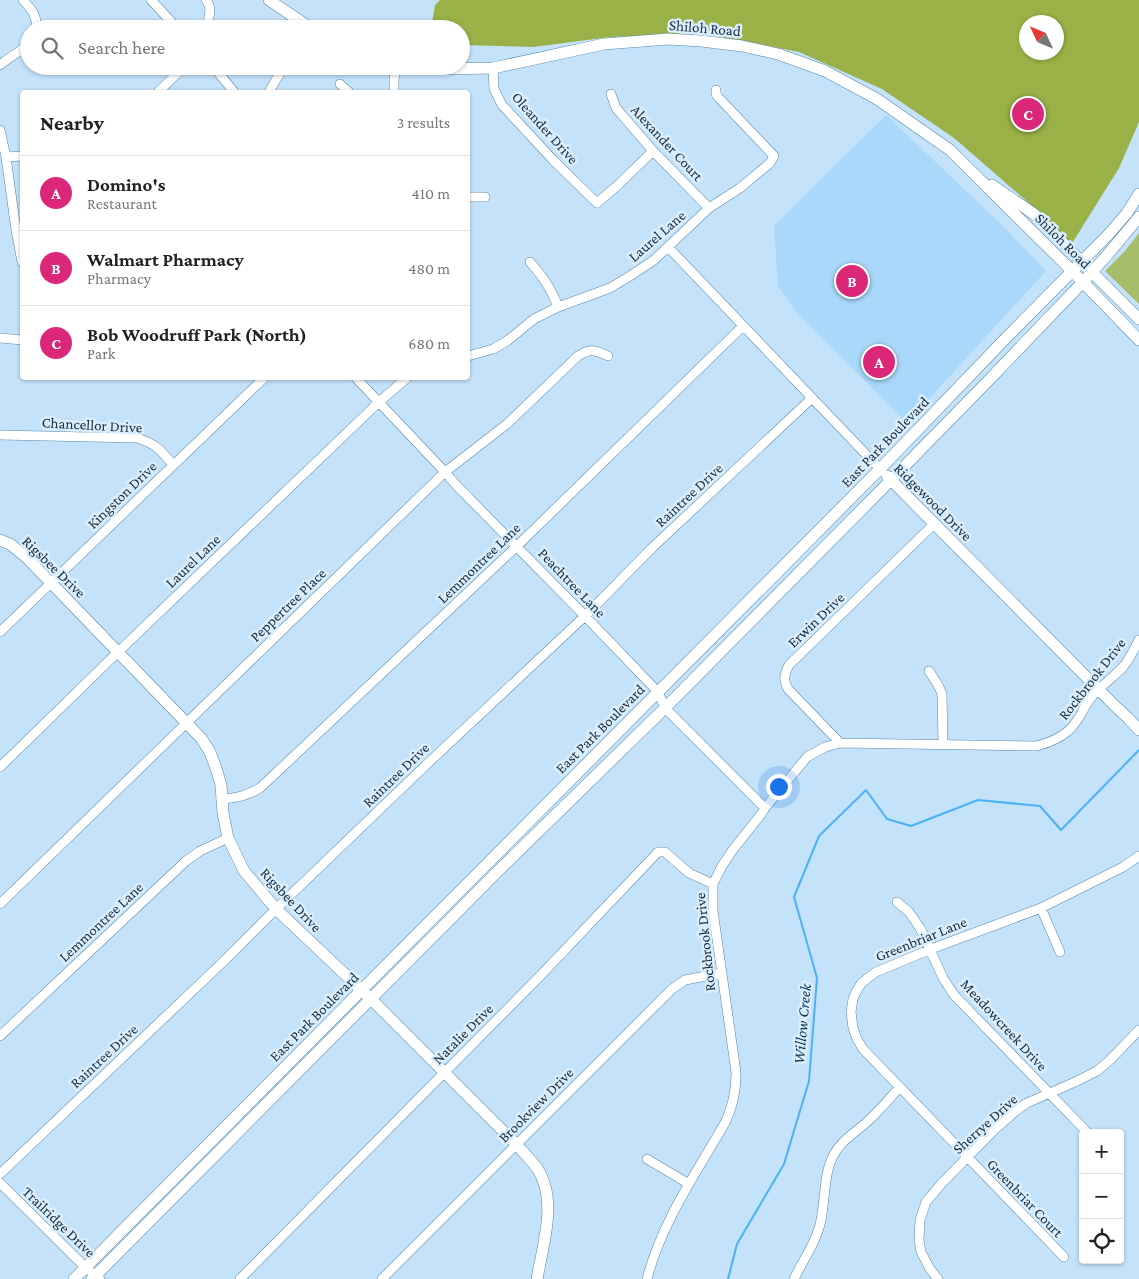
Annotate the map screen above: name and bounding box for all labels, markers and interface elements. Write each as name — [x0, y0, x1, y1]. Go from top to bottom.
north arrow — [1019, 15, 1064, 60]
street label: Shiloh Road — [669, 17, 741, 39]
search box — [20, 20, 470, 75]
icon: search — [38, 34, 66, 62]
text: Search here — [78, 37, 165, 58]
street label: Oleander Drive — [509, 89, 582, 167]
pin: C — [1012, 95, 1044, 133]
street label: Alexander Court — [628, 102, 707, 185]
text: Nearby — [40, 111, 104, 135]
text: 3 results — [397, 114, 450, 131]
text: Domino's — [87, 174, 165, 195]
text: A — [51, 185, 61, 202]
text: 410 m — [412, 185, 450, 202]
text: Restaurant — [87, 195, 157, 212]
street label: Laurel Lane — [625, 207, 689, 265]
street label: Shiloh Road — [1032, 210, 1094, 272]
text: Walmart Pharmacy — [87, 249, 244, 270]
text: B — [51, 260, 61, 277]
text: 480 m — [408, 260, 450, 277]
pin: B — [836, 262, 868, 300]
text: Pharmacy — [87, 270, 151, 287]
text: Bob Woodruff Park (North) — [87, 324, 307, 345]
text: C — [51, 335, 61, 352]
text: 680 m — [408, 335, 450, 352]
pin: A — [863, 343, 895, 381]
text: Park — [87, 345, 115, 362]
street label: East Park Boulevard — [838, 394, 932, 490]
street label: Chancellor Drive — [41, 414, 143, 436]
street label: Kingston Drive — [84, 458, 161, 533]
street label: Raintree Drive — [652, 460, 726, 530]
street label: Ridgewood Drive — [890, 460, 975, 545]
street label: Lemmontree Lane — [434, 519, 524, 607]
street label: Laurel Lane — [162, 531, 224, 591]
street label: Rigsbee Drive — [18, 533, 89, 602]
street label: Peachtree Lane — [535, 545, 609, 621]
street label: Peppertree Place — [247, 565, 330, 646]
street label: Erwin Drive — [785, 589, 848, 651]
street label: Rockbrook Drive — [1055, 635, 1129, 723]
street label: East Park Boulevard — [552, 681, 648, 777]
street label: Raintree Drive — [360, 739, 433, 811]
your location — [766, 774, 792, 800]
street label: Rigsbee Drive — [257, 865, 325, 936]
street label: Lemmontree Lane — [56, 879, 147, 965]
street label: Rockbrook Drive — [692, 892, 718, 992]
street label: Greenbriar Lane — [873, 913, 969, 965]
street label: East Park Boulevard — [266, 969, 362, 1065]
street label: Meadowcreek Drive — [957, 976, 1051, 1074]
water label: Willow Creek — [790, 982, 814, 1065]
street label: Natalie Drive — [430, 1000, 497, 1067]
street label: Raintree Drive — [67, 1021, 141, 1091]
street label: Brookview Drive — [495, 1064, 577, 1146]
street label: Sherrye Drive — [949, 1091, 1021, 1158]
map controls — [1079, 1129, 1124, 1264]
button: + — [1079, 1129, 1124, 1174]
street label: Greenbriar Court — [984, 1156, 1067, 1241]
button: − — [1079, 1174, 1124, 1219]
street label: Trailridge Drive — [19, 1183, 99, 1262]
button: locate — [1079, 1219, 1124, 1264]

